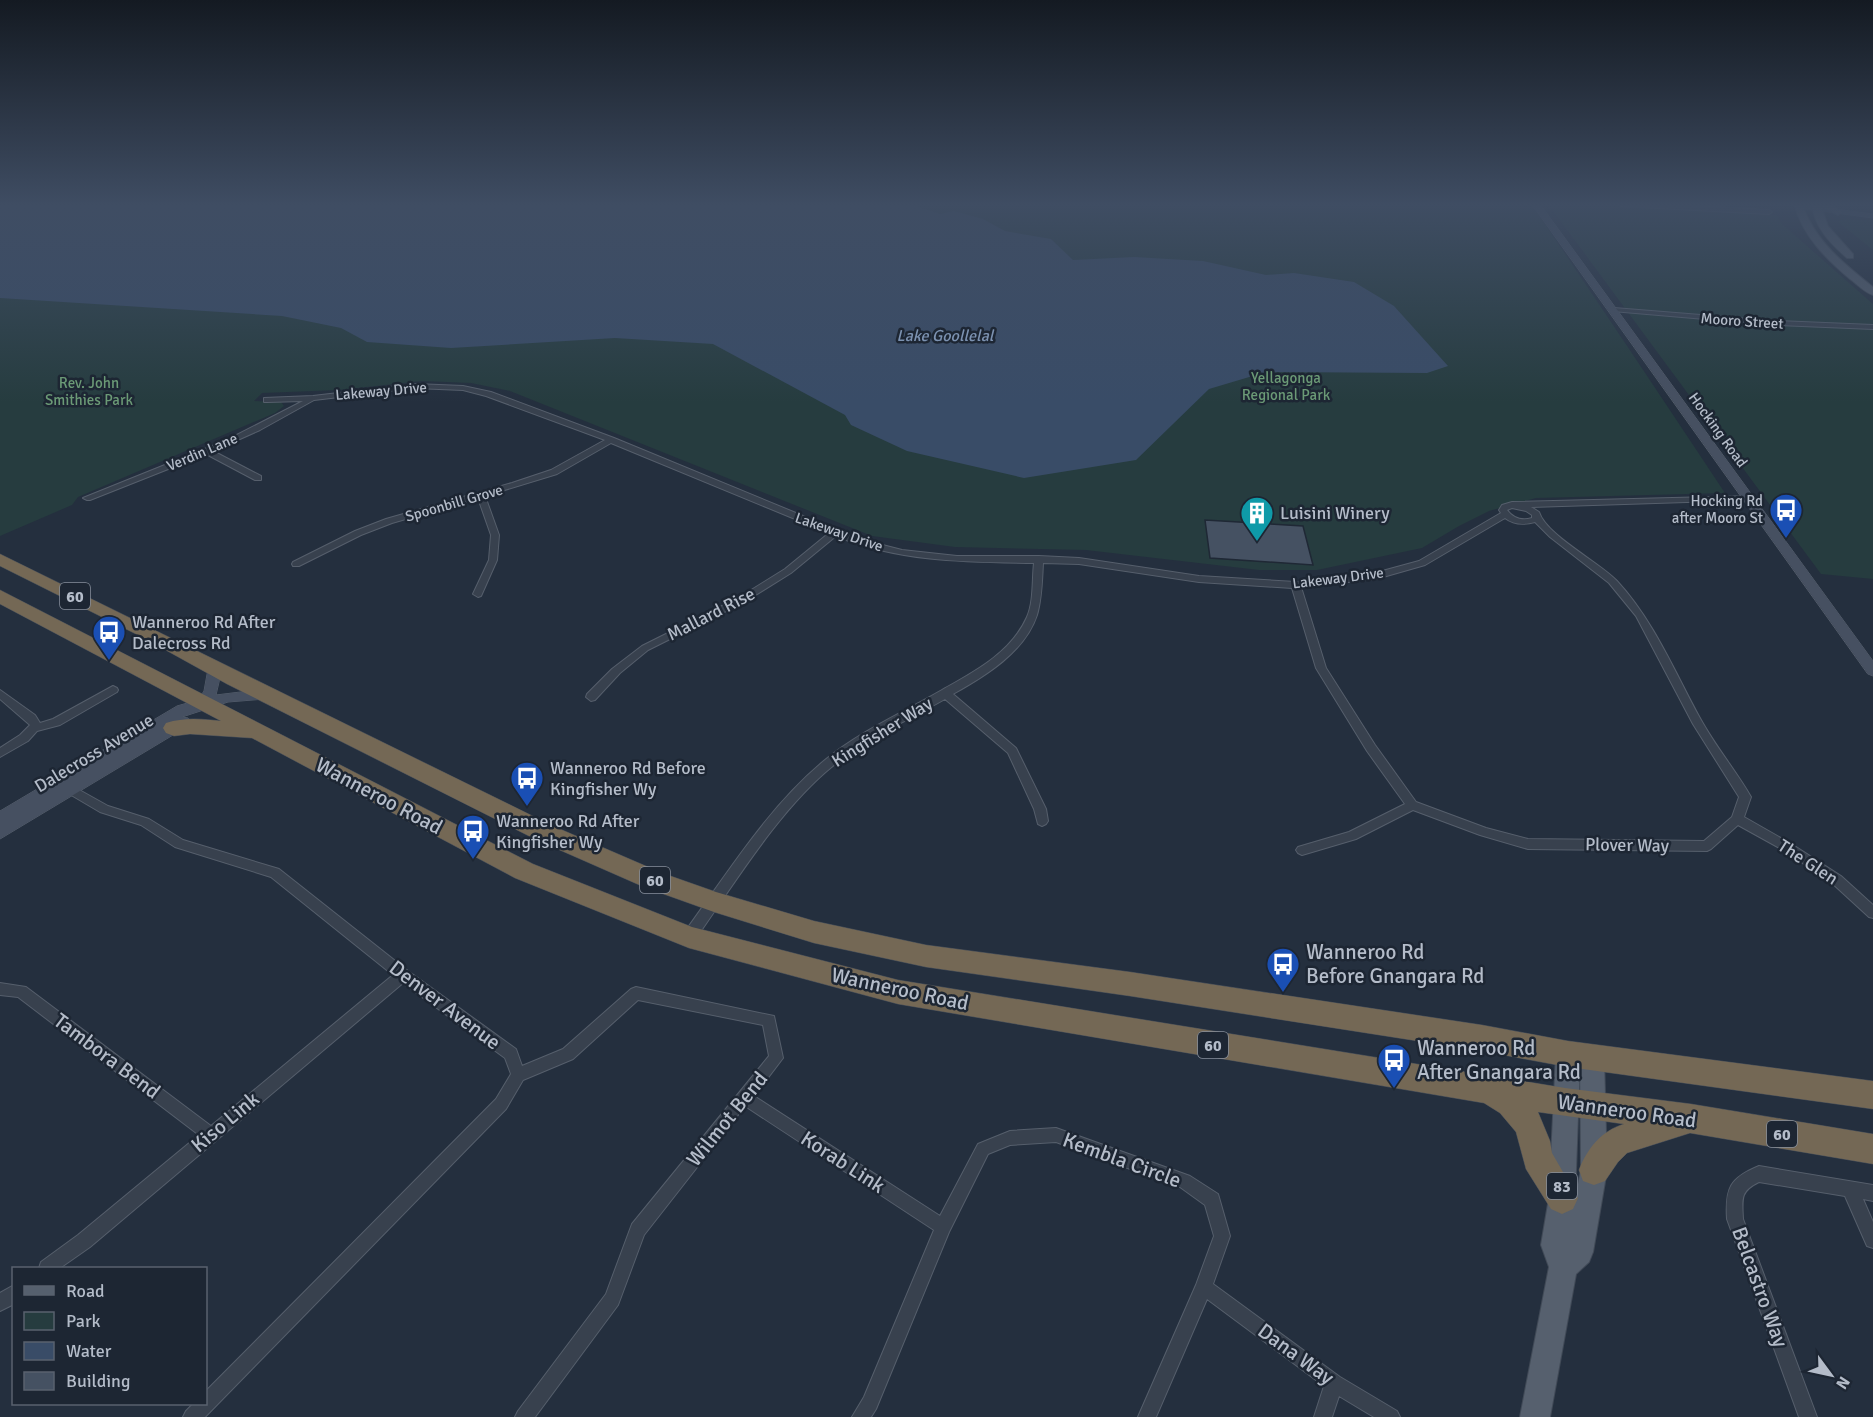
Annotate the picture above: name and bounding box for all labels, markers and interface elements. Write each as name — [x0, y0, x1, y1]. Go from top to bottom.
street label: Mooro Street — [1700, 309, 1784, 333]
water label: Lake Goollelal — [896, 326, 995, 346]
park label: Yellagonga Regional Park — [1242, 369, 1331, 404]
park label: Rev. John Smithies Park — [45, 374, 133, 409]
street label: Lakeway Drive — [334, 378, 428, 404]
street label: Hocking Road — [1685, 389, 1751, 471]
street label: Verdin Lane — [164, 429, 240, 475]
street label: Spoonbill Grove — [403, 480, 505, 526]
place label: Hocking Rd after Mooro St — [1672, 492, 1763, 527]
bus stop icon: Hocking Rd after Mooro St — [1768, 492, 1804, 539]
building icon: Luisini Winery — [1239, 495, 1275, 542]
place label: Luisini Winery — [1280, 502, 1390, 524]
street label: Lakeway Drive — [793, 509, 885, 555]
street label: Lakeway Drive — [1291, 563, 1385, 593]
street label: Mallard Rise — [663, 582, 759, 646]
road number: 60 — [60, 583, 90, 609]
place label: Wanneroo Rd After Dalecross Rd — [132, 611, 276, 654]
bus stop icon: Wanneroo Rd After Dalecross Rd — [91, 614, 127, 661]
street label: Kingfisher Way — [828, 692, 937, 772]
street label: Dalecross Avenue — [31, 709, 157, 797]
street label: Wanneroo Road — [311, 752, 447, 840]
place label: Wanneroo Rd Before Kingfisher Wy — [550, 757, 706, 800]
bus stop icon: Wanneroo Rd Before Kingfisher Wy — [509, 760, 545, 807]
place label: Wanneroo Rd After Kingfisher Wy — [496, 810, 640, 853]
bus stop icon: Wanneroo Rd After Kingfisher Wy — [455, 813, 491, 860]
street label: Plover Way — [1585, 833, 1670, 857]
street label: The Glen — [1774, 834, 1842, 890]
road number: 60 — [640, 867, 670, 893]
place label: Wanneroo Rd Before Gnangara Rd — [1306, 939, 1485, 989]
bus stop icon: Wanneroo Rd Before Gnangara Rd — [1265, 946, 1301, 993]
street label: Denver Avenue — [384, 955, 506, 1055]
street label: Wanneroo Road — [829, 962, 971, 1016]
street label: Tambora Bend — [49, 1007, 165, 1105]
road number: 60 — [1198, 1032, 1228, 1058]
place label: Wanneroo Rd After Gnangara Rd — [1417, 1035, 1581, 1085]
bus stop icon: Wanneroo Rd After Gnangara Rd — [1376, 1042, 1412, 1089]
street label: Wilmot Bend — [681, 1066, 773, 1172]
street label: Kiso Link — [186, 1086, 265, 1158]
street label: Wanneroo Road — [1556, 1088, 1698, 1134]
road number: 60 — [1767, 1121, 1797, 1147]
street label: Korab Link — [796, 1125, 890, 1199]
street label: Kembla Circle — [1059, 1127, 1185, 1193]
road number: 83 — [1547, 1173, 1577, 1199]
street label: Belcastro Way — [1726, 1223, 1794, 1351]
legend — [12, 1267, 207, 1405]
text: Road — [66, 1280, 105, 1302]
text: Park — [66, 1310, 101, 1332]
street label: Dana Way — [1253, 1318, 1339, 1391]
text: Water — [66, 1340, 112, 1362]
north arrow — [1801, 1345, 1861, 1405]
text: Building — [66, 1370, 130, 1392]
text: N — [1831, 1373, 1854, 1393]

